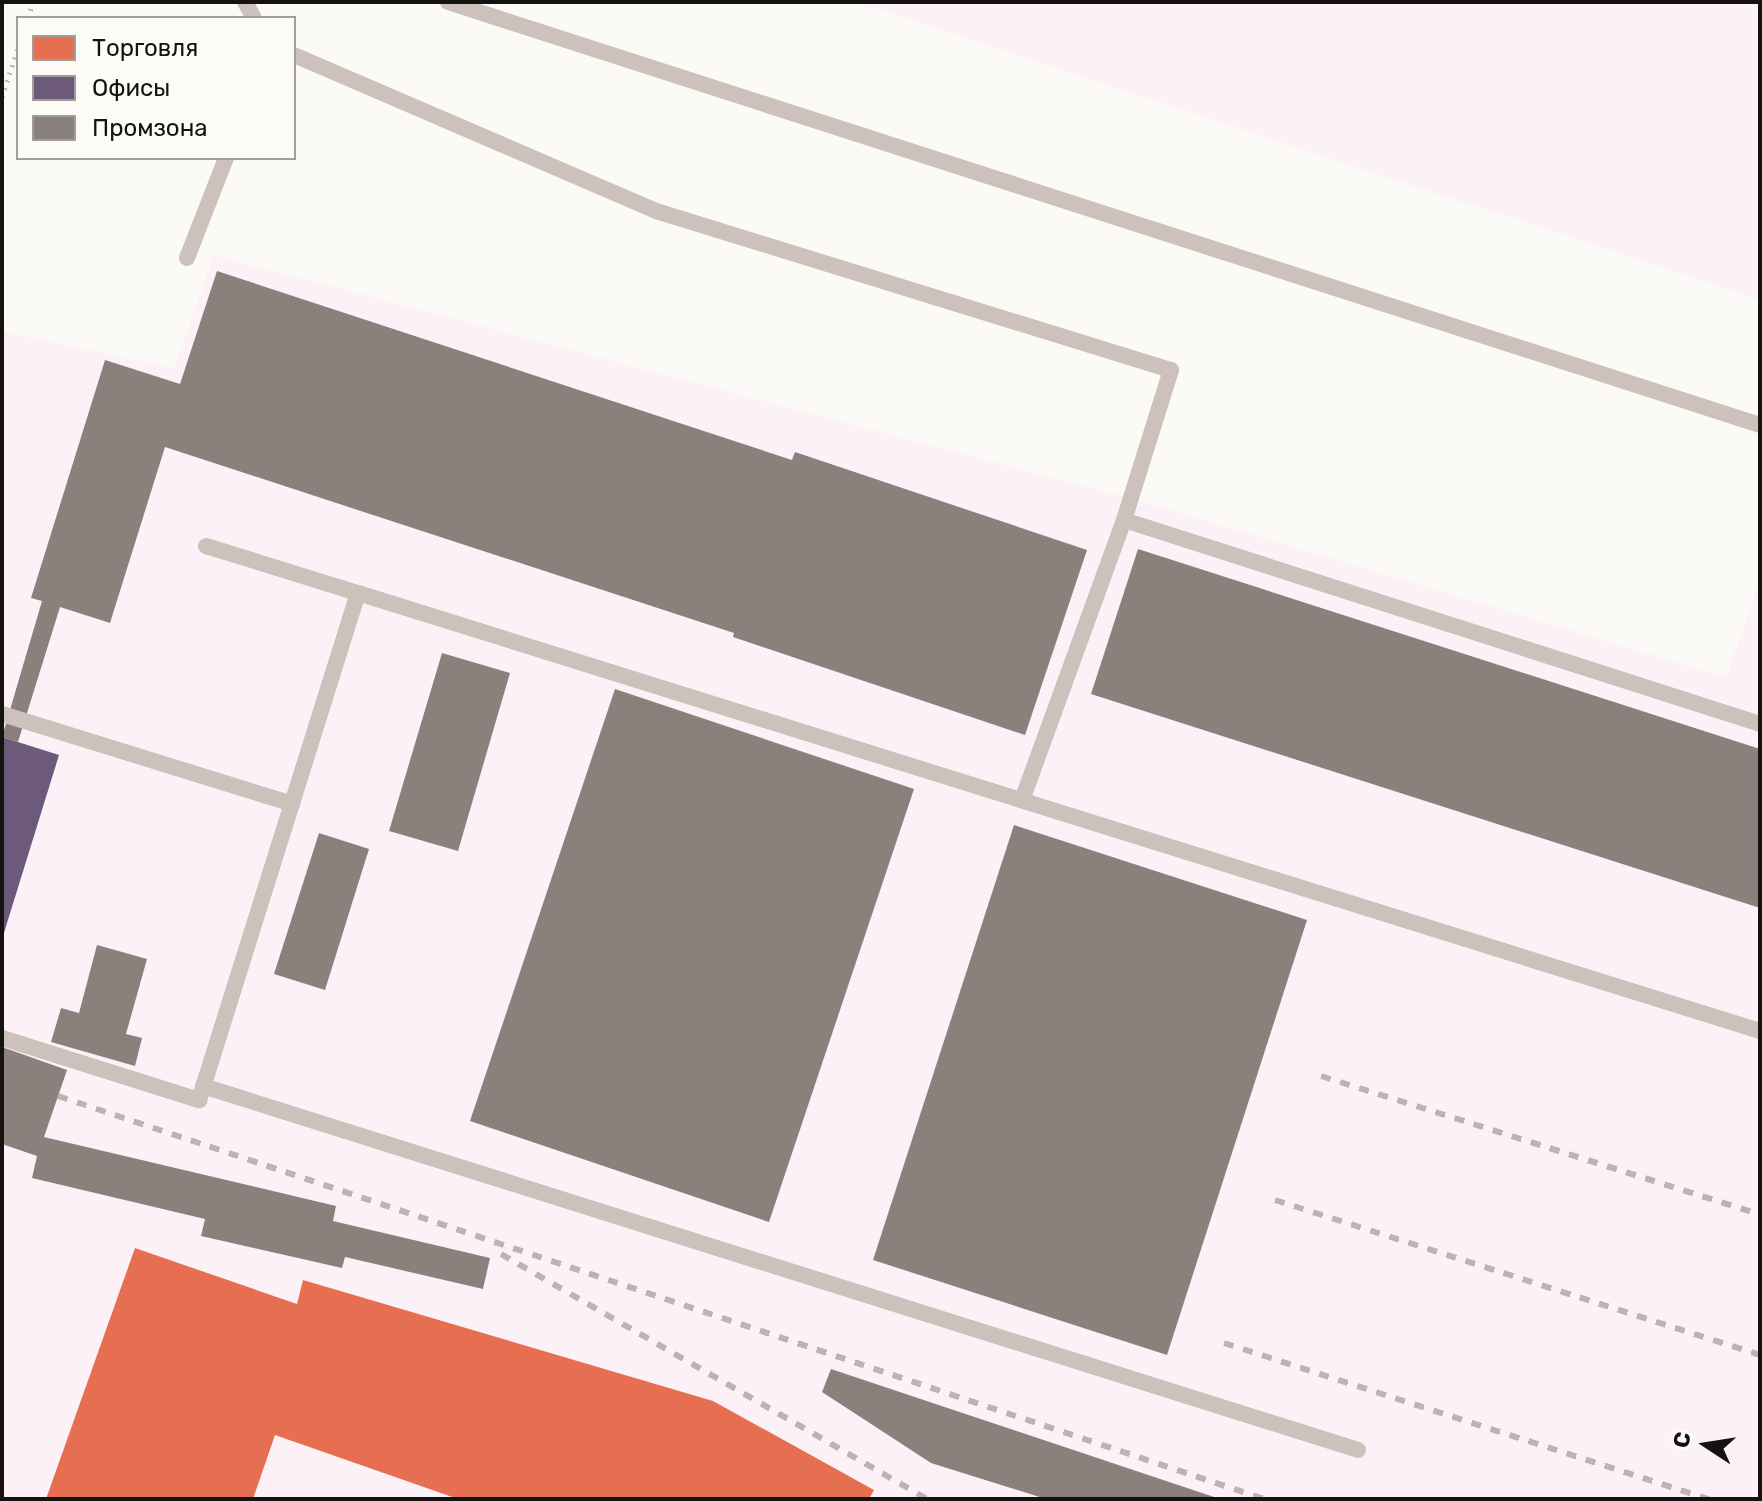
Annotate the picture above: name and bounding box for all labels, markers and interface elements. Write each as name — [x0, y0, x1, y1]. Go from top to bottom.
legend — [16, 16, 296, 160]
text: Торговля — [92, 34, 198, 62]
text: Офисы — [92, 74, 170, 102]
text: Промзона — [92, 114, 208, 142]
north arrow — [1666, 1405, 1746, 1485]
text: С — [1667, 1430, 1697, 1450]

